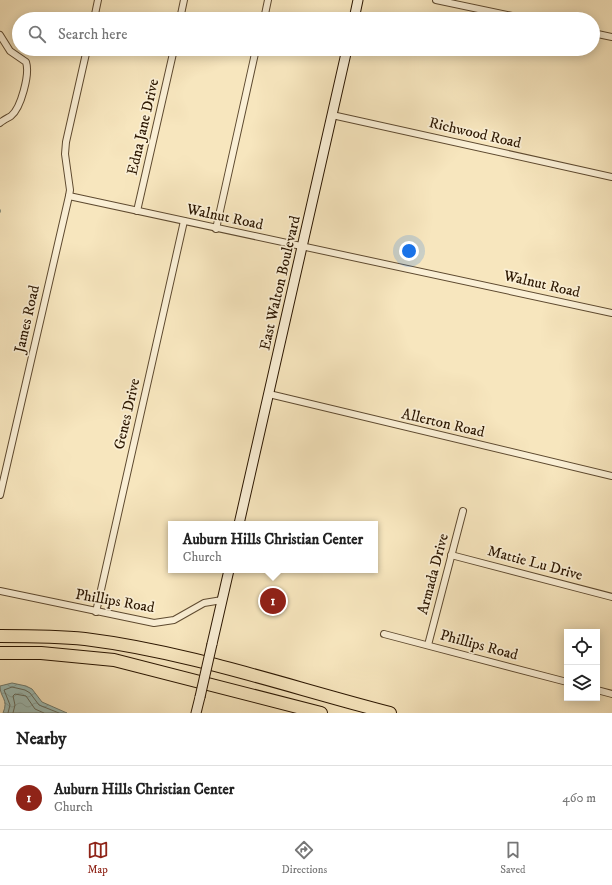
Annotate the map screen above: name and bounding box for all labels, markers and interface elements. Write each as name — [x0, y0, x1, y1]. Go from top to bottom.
search box — [12, 12, 600, 56]
icon: search — [26, 23, 48, 45]
text: Search here — [58, 25, 127, 44]
street label: Edna Jane Drive — [123, 77, 163, 177]
street label: Richwood Road — [427, 113, 523, 153]
street label: Walnut Road — [184, 199, 266, 234]
street label: East Walton Boulevard — [255, 213, 305, 352]
your location — [399, 241, 419, 261]
street label: Walnut Road — [501, 266, 583, 302]
street label: James Road — [10, 283, 44, 357]
street label: Genes Drive — [110, 377, 144, 451]
street label: Allerton Road — [400, 404, 487, 442]
popup — [168, 521, 378, 573]
text: Auburn Hills Christian Center — [183, 530, 363, 549]
street label: Armada Drive — [413, 531, 453, 617]
street label: Mattie Lu Drive — [485, 541, 585, 585]
text: Church — [183, 549, 222, 565]
street label: Phillips Road — [74, 585, 157, 617]
pin: 1 — [260, 586, 286, 616]
street label: Phillips Road — [438, 625, 521, 665]
map controls — [564, 629, 600, 701]
button: locate — [564, 629, 600, 665]
button: layers — [564, 665, 600, 701]
text: Nearby — [16, 728, 66, 750]
text: Auburn Hills Christian Center — [54, 780, 234, 799]
text: 1 — [27, 790, 31, 806]
text: 460 m — [562, 790, 596, 806]
text: Church — [54, 799, 93, 815]
tab: Map — [87, 839, 109, 877]
tab: Directions — [282, 839, 327, 877]
tab: Saved — [500, 839, 525, 877]

